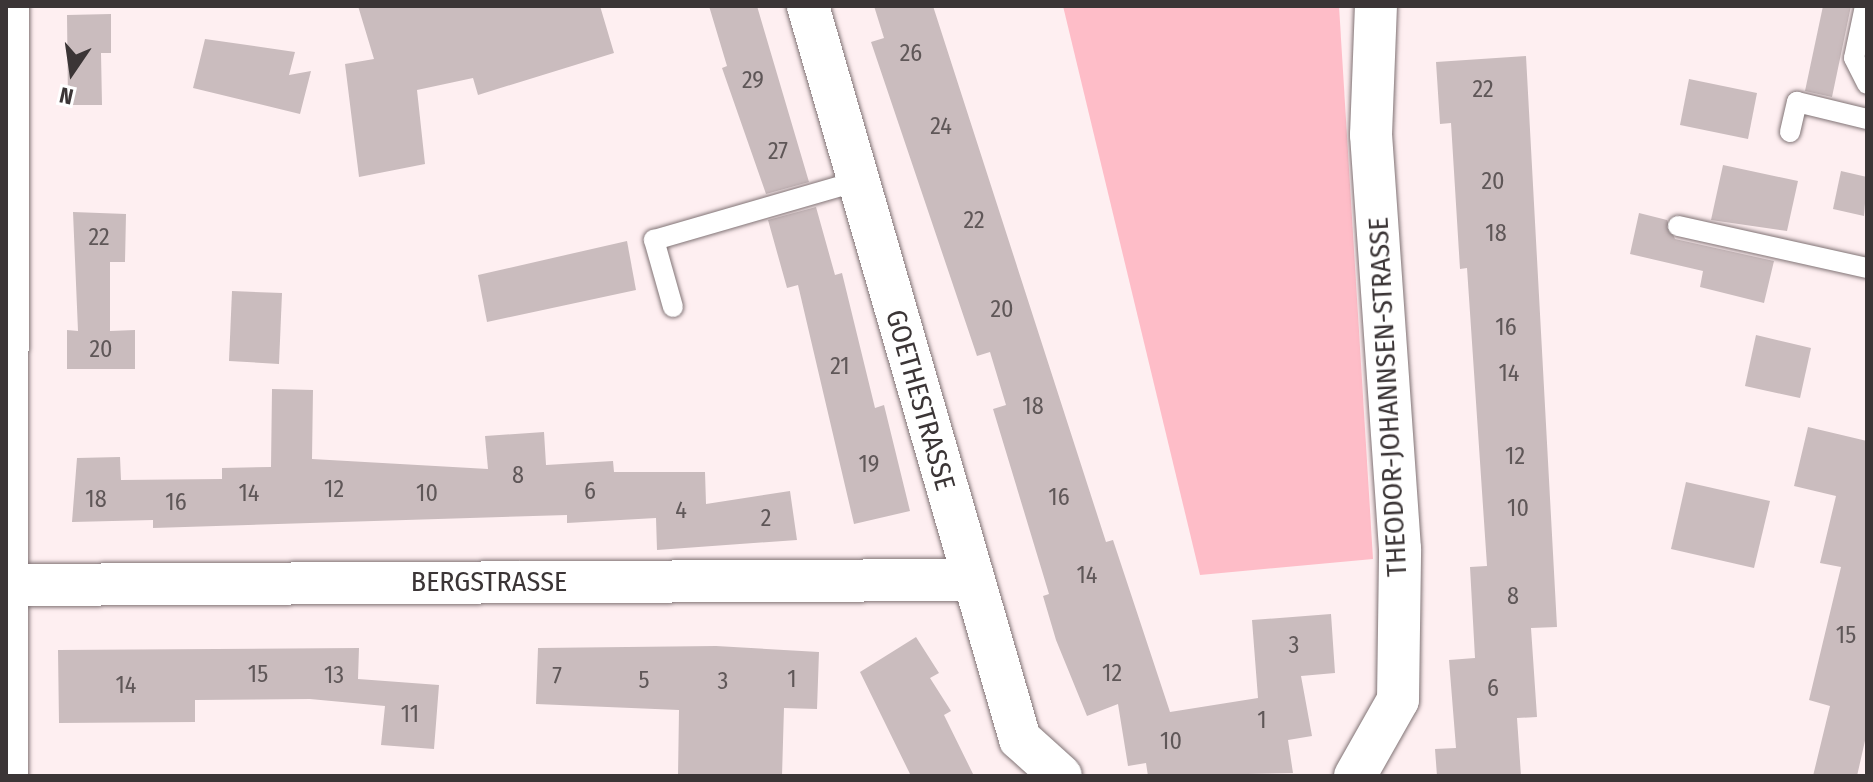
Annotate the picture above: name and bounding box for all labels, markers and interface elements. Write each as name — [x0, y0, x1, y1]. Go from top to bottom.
north arrow — [32, 32, 112, 112]
house number: 26 — [900, 40, 922, 68]
house number: 29 — [742, 67, 764, 95]
house number: 22 — [1472, 76, 1494, 104]
text: N — [57, 81, 76, 111]
house number: 24 — [930, 113, 952, 141]
house number: 27 — [768, 138, 788, 166]
house number: 20 — [1481, 168, 1505, 196]
house number: 22 — [963, 207, 985, 235]
street label: THEODOR-JOHANNSEN-STRASSE — [1362, 216, 1414, 578]
house number: 18 — [1485, 220, 1507, 248]
house number: 22 — [88, 224, 110, 252]
house number: 20 — [990, 296, 1014, 324]
street label: GOETHESTRASSE — [878, 306, 962, 494]
house number: 16 — [1495, 314, 1517, 342]
house number: 20 — [89, 336, 113, 364]
house number: 21 — [830, 353, 850, 381]
house number: 14 — [1499, 360, 1519, 388]
house number: 18 — [1022, 393, 1044, 421]
house number: 12 — [1505, 443, 1525, 471]
house number: 19 — [858, 451, 880, 479]
house number: 8 — [512, 462, 524, 490]
house number: 12 — [324, 476, 344, 504]
house number: 6 — [584, 478, 596, 506]
house number: 14 — [239, 480, 259, 508]
house number: 10 — [416, 480, 438, 508]
house number: 16 — [1048, 484, 1070, 512]
house number: 18 — [85, 486, 107, 514]
house number: 16 — [165, 489, 187, 517]
house number: 10 — [1507, 495, 1529, 523]
house number: 4 — [675, 497, 687, 525]
house number: 2 — [761, 505, 771, 533]
house number: 14 — [1077, 562, 1097, 590]
street label: BERGSTRASSE — [411, 565, 567, 599]
house number: 8 — [1507, 583, 1519, 611]
house number: 15 — [1836, 622, 1856, 650]
house number: 3 — [1289, 632, 1299, 660]
house number: 12 — [1102, 660, 1122, 688]
house number: 15 — [248, 661, 268, 689]
house number: 13 — [324, 662, 344, 690]
house number: 7 — [552, 663, 562, 691]
house number: 1 — [787, 666, 797, 694]
house number: 5 — [638, 667, 650, 695]
house number: 3 — [718, 668, 728, 696]
house number: 14 — [116, 672, 136, 700]
house number: 6 — [1487, 675, 1499, 703]
house number: 11 — [401, 701, 419, 729]
house number: 1 — [1257, 707, 1267, 735]
house number: 10 — [1160, 728, 1182, 756]

